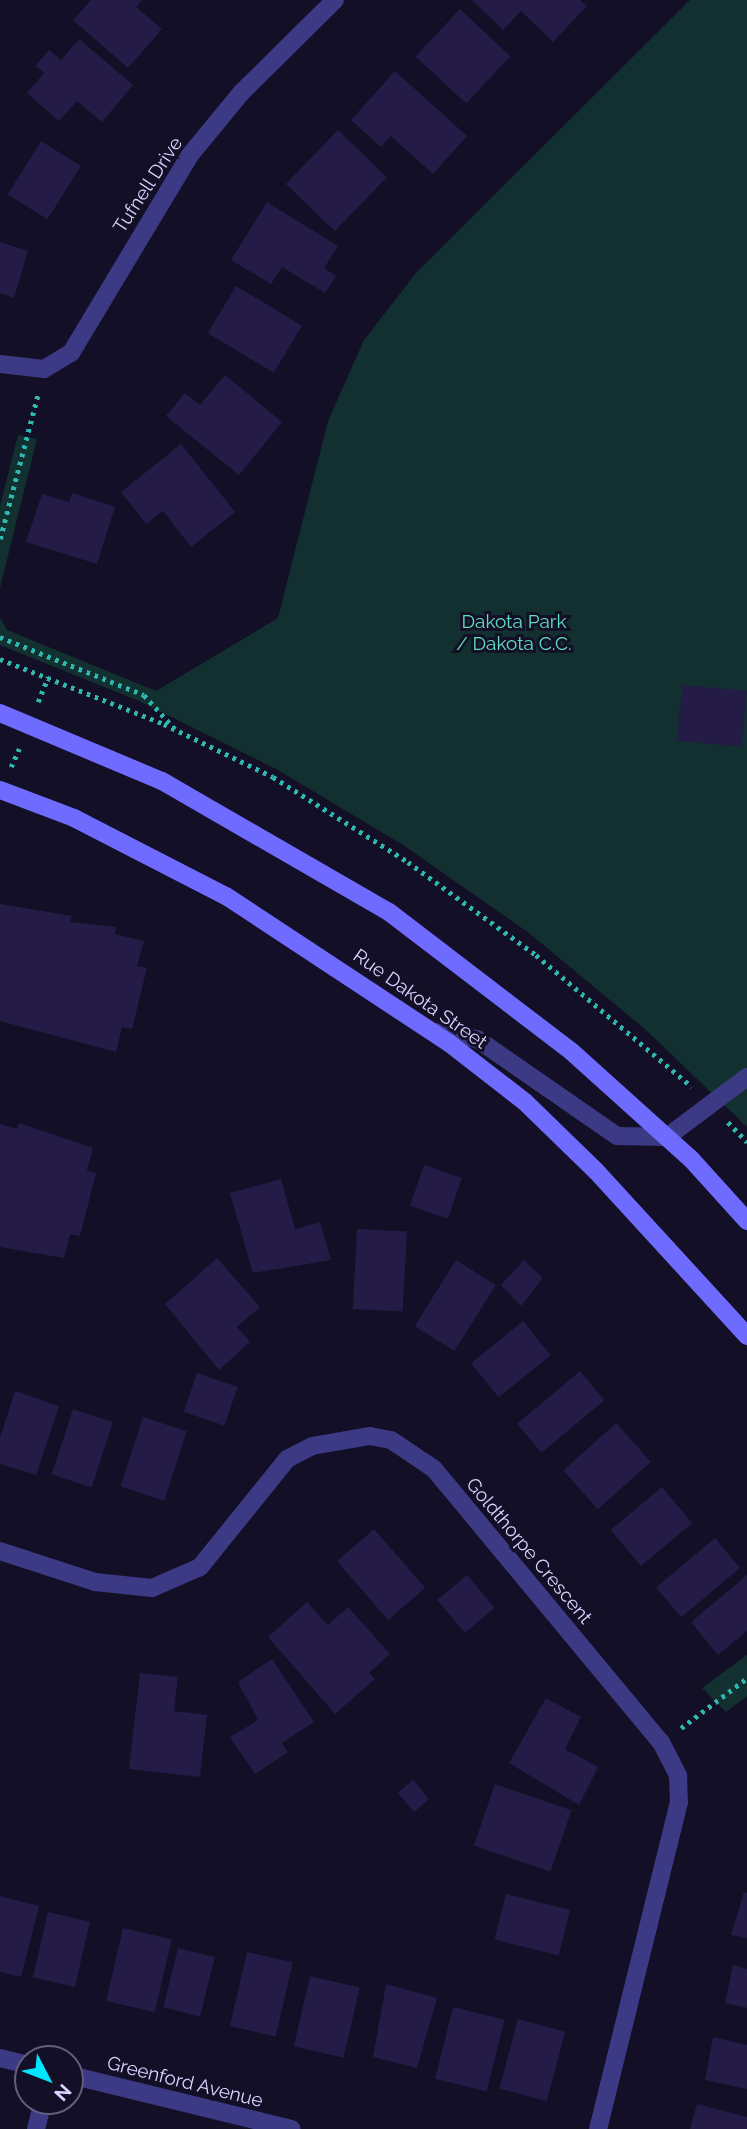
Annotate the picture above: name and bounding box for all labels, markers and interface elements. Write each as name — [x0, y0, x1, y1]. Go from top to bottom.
street label: Tufnell Drive — [108, 133, 188, 237]
park label: Dakota Park / Dakota C.C. — [456, 611, 572, 655]
street label: Rue Dakota Street — [349, 944, 491, 1054]
street label: Goldthorpe Crescent — [461, 1473, 597, 1629]
north arrow — [14, 2045, 84, 2115]
street label: Greenford Avenue — [104, 2052, 266, 2112]
text: N — [50, 2080, 76, 2105]

